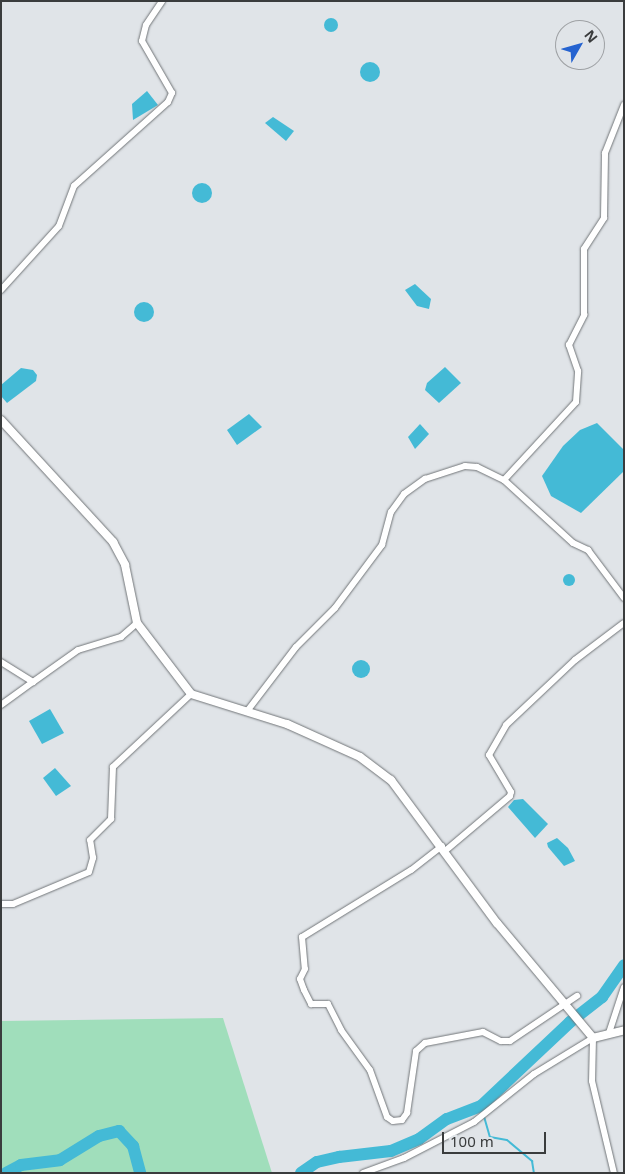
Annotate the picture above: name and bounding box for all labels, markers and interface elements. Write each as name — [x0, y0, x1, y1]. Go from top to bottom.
north arrow — [555, 20, 605, 70]
text: N — [580, 26, 602, 46]
scale bar — [445, 1122, 549, 1154]
text: 100 m — [450, 1131, 494, 1151]

